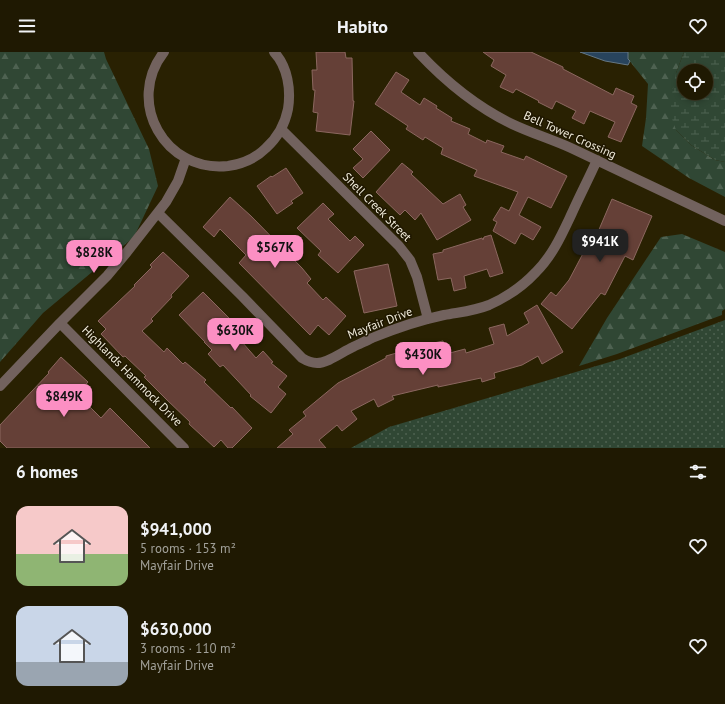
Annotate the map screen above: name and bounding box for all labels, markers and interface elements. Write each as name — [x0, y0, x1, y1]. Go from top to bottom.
icon: menu — [16, 15, 38, 37]
text: Habito — [337, 15, 388, 38]
icon: heart — [687, 15, 709, 37]
map controls — [677, 64, 713, 100]
button: locate — [677, 64, 713, 100]
street label: Bell Tower Crossing — [522, 107, 619, 162]
street label: Shell Creek Street — [340, 169, 415, 244]
pin: $941K — [572, 229, 628, 263]
text: $941K — [581, 233, 619, 250]
pin: $567K — [247, 235, 303, 269]
text: $567K — [256, 239, 294, 256]
pin: $828K — [66, 240, 122, 274]
text: $828K — [75, 244, 113, 261]
street label: Mayfair Drive — [345, 303, 414, 342]
pin: $630K — [207, 318, 263, 352]
street label: Highlands Hammock Drive — [79, 322, 186, 429]
text: $630K — [216, 322, 254, 339]
pin: $430K — [395, 342, 451, 376]
text: $430K — [404, 346, 442, 363]
pin: $849K — [36, 384, 92, 418]
text: $849K — [45, 388, 83, 405]
text: 6 homes — [16, 461, 78, 483]
icon: filters — [687, 461, 709, 483]
text: $941,000 — [140, 518, 212, 540]
icon: home — [48, 522, 96, 570]
icon: heart — [687, 535, 709, 557]
text: 5 rooms · 153 m² — [140, 540, 236, 557]
text: Mayfair Drive — [140, 557, 214, 574]
text: $630,000 — [140, 618, 212, 640]
icon: home — [48, 622, 96, 670]
icon: heart — [687, 635, 709, 657]
text: 3 rooms · 110 m² — [140, 640, 236, 657]
text: Mayfair Drive — [140, 657, 214, 674]

